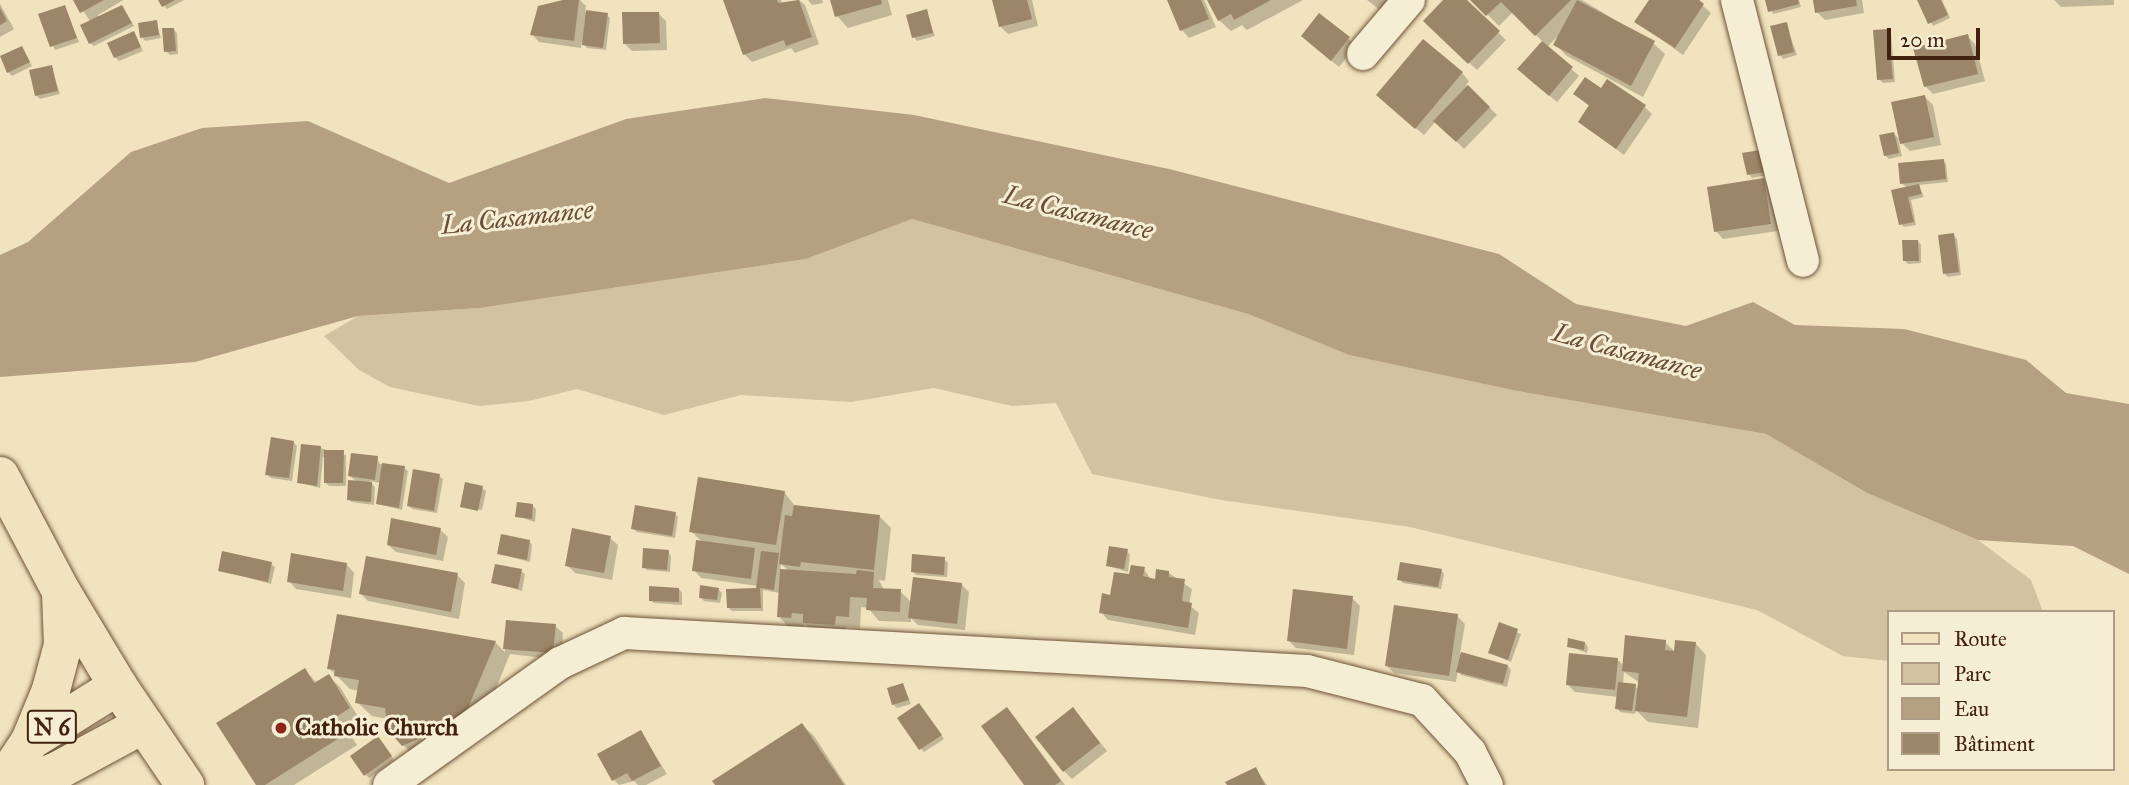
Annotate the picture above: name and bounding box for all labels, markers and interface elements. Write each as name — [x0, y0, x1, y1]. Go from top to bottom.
scale bar — [1891, 14, 1984, 58]
text: 20 m — [1900, 27, 1945, 53]
water label: La Casamance — [1000, 179, 1156, 247]
water label: La Casamance — [439, 195, 595, 241]
water label: La Casamance — [1549, 317, 1705, 387]
legend — [1888, 610, 2115, 771]
text: Route — [1954, 626, 2007, 652]
text: Parc — [1954, 661, 1991, 687]
text: Eau — [1954, 696, 1989, 722]
road number: N 6 — [26, 708, 78, 747]
place label: Catholic Church — [295, 714, 458, 742]
marker: Catholic Church — [273, 720, 289, 736]
text: Bâtiment — [1954, 731, 2035, 757]

